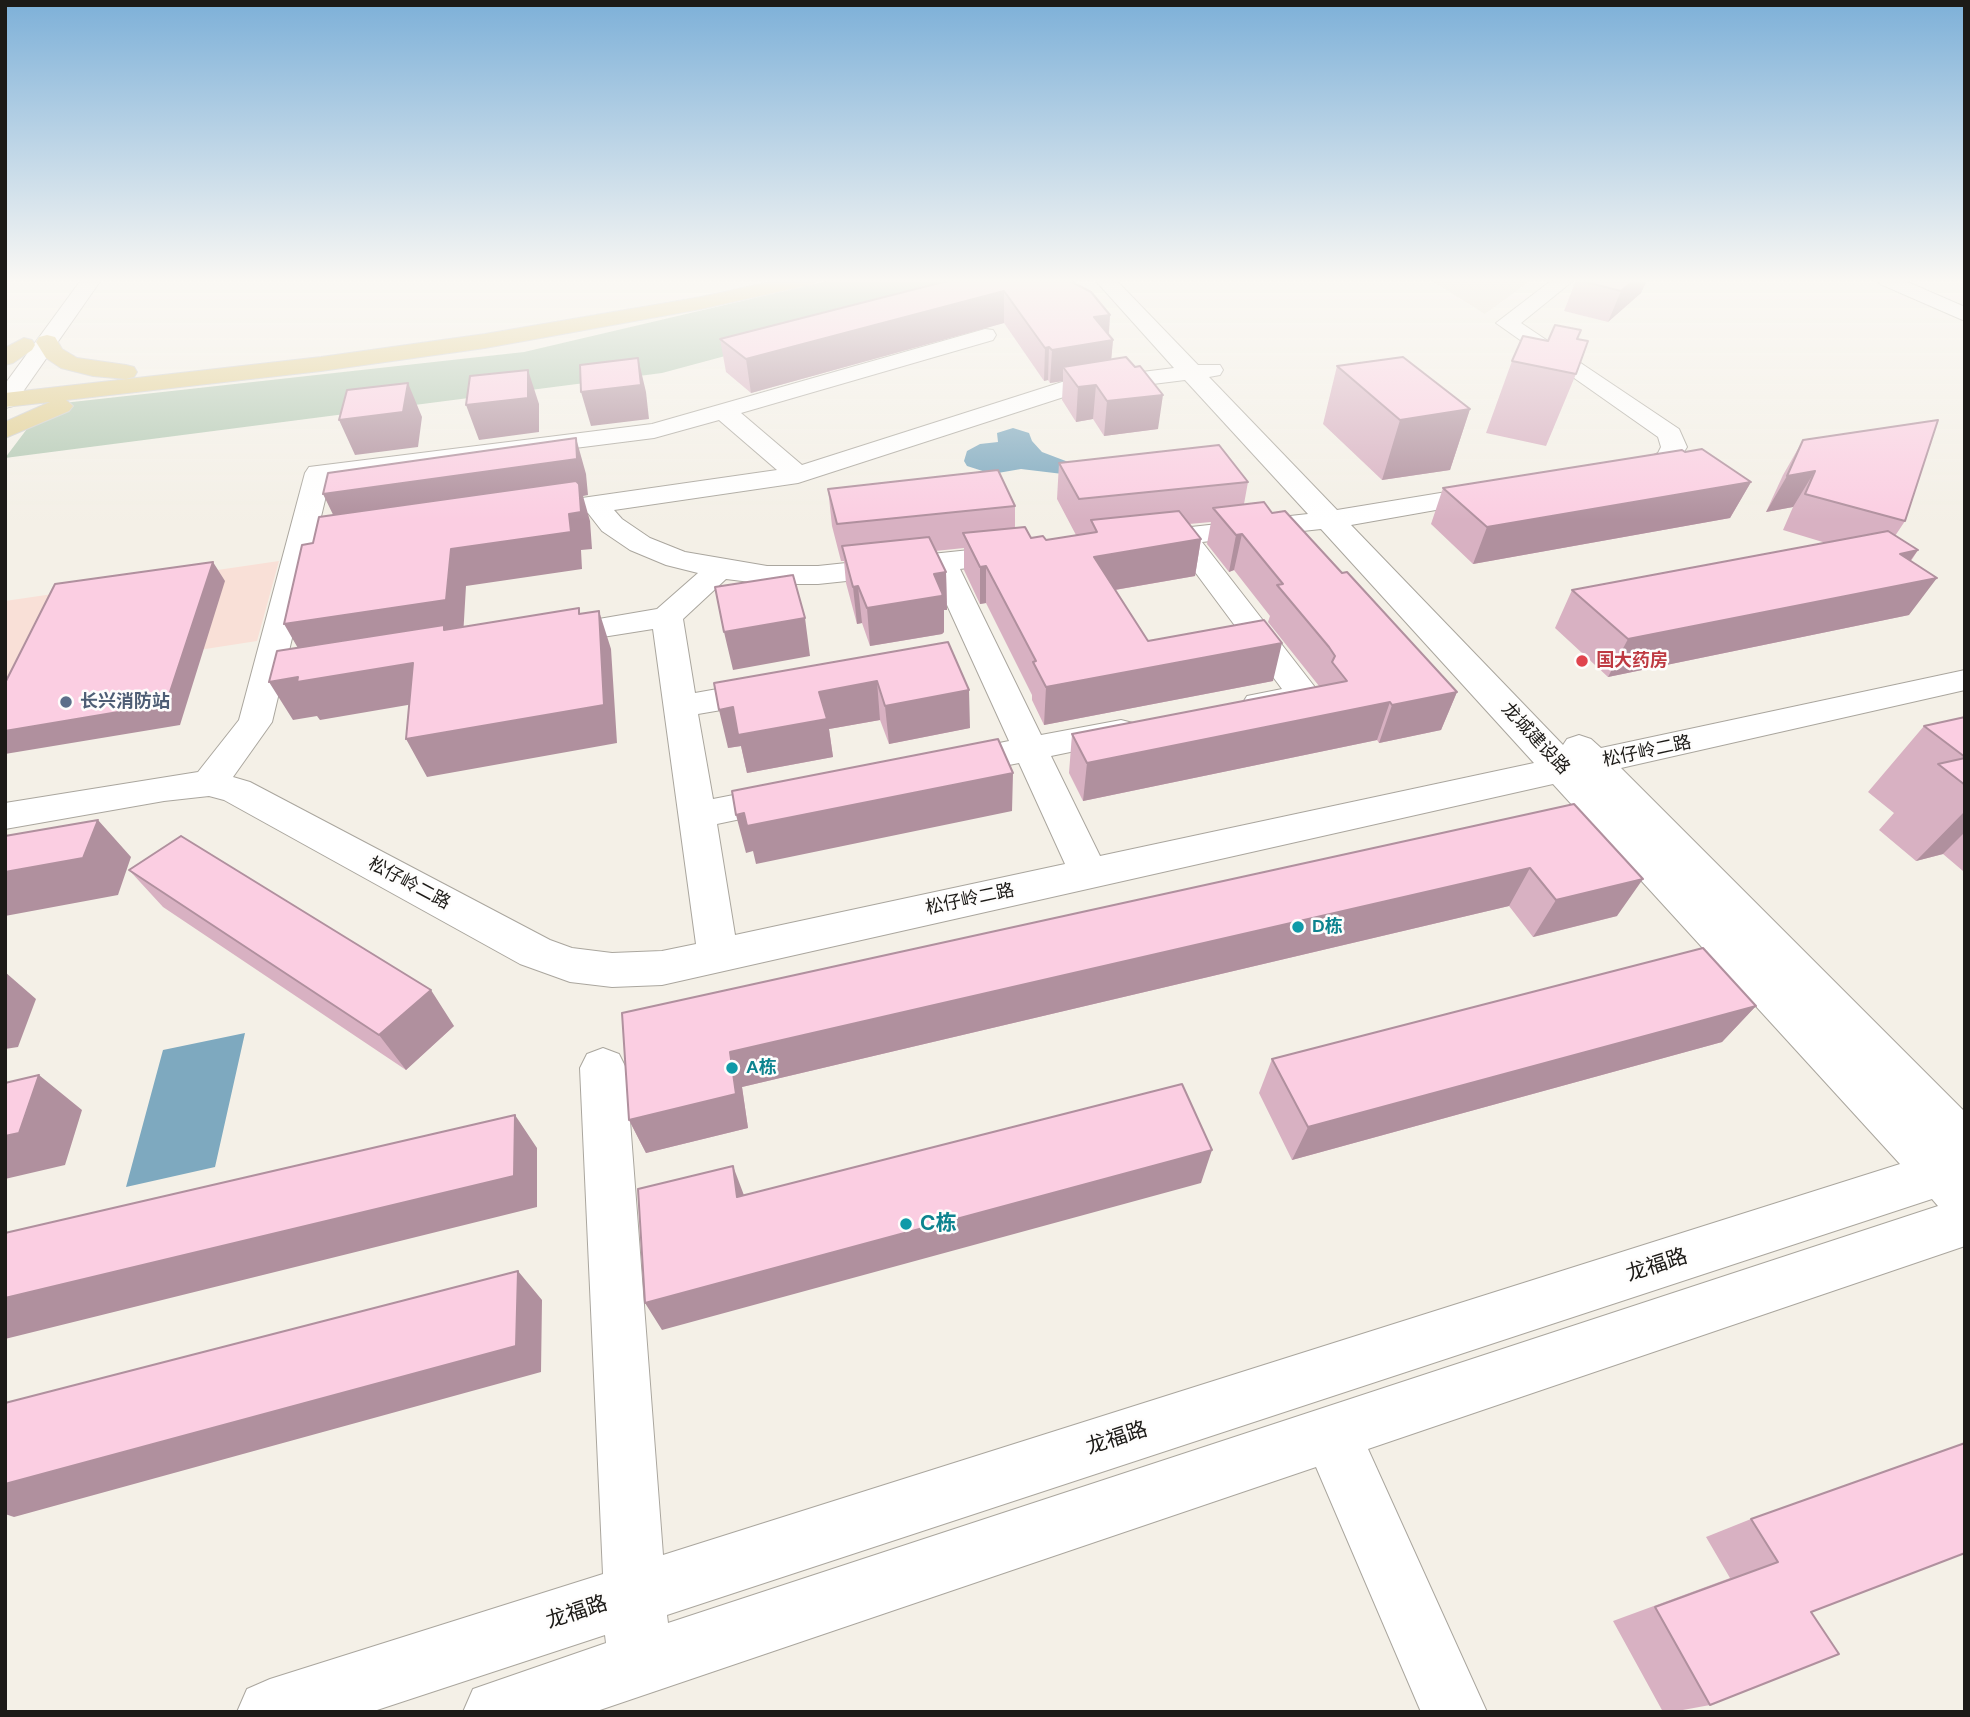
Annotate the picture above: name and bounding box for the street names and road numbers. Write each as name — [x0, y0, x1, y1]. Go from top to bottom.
street label: 龙城建设路 — [1496, 699, 1574, 779]
street label: 松仔岭二路 — [1601, 732, 1693, 772]
street label: 松仔岭二路 — [364, 853, 454, 915]
street label: 松仔岭二路 — [924, 880, 1016, 920]
street label: 龙福路 — [1623, 1244, 1691, 1288]
street label: 龙福路 — [1083, 1417, 1151, 1461]
street label: 龙福路 — [543, 1591, 611, 1635]

